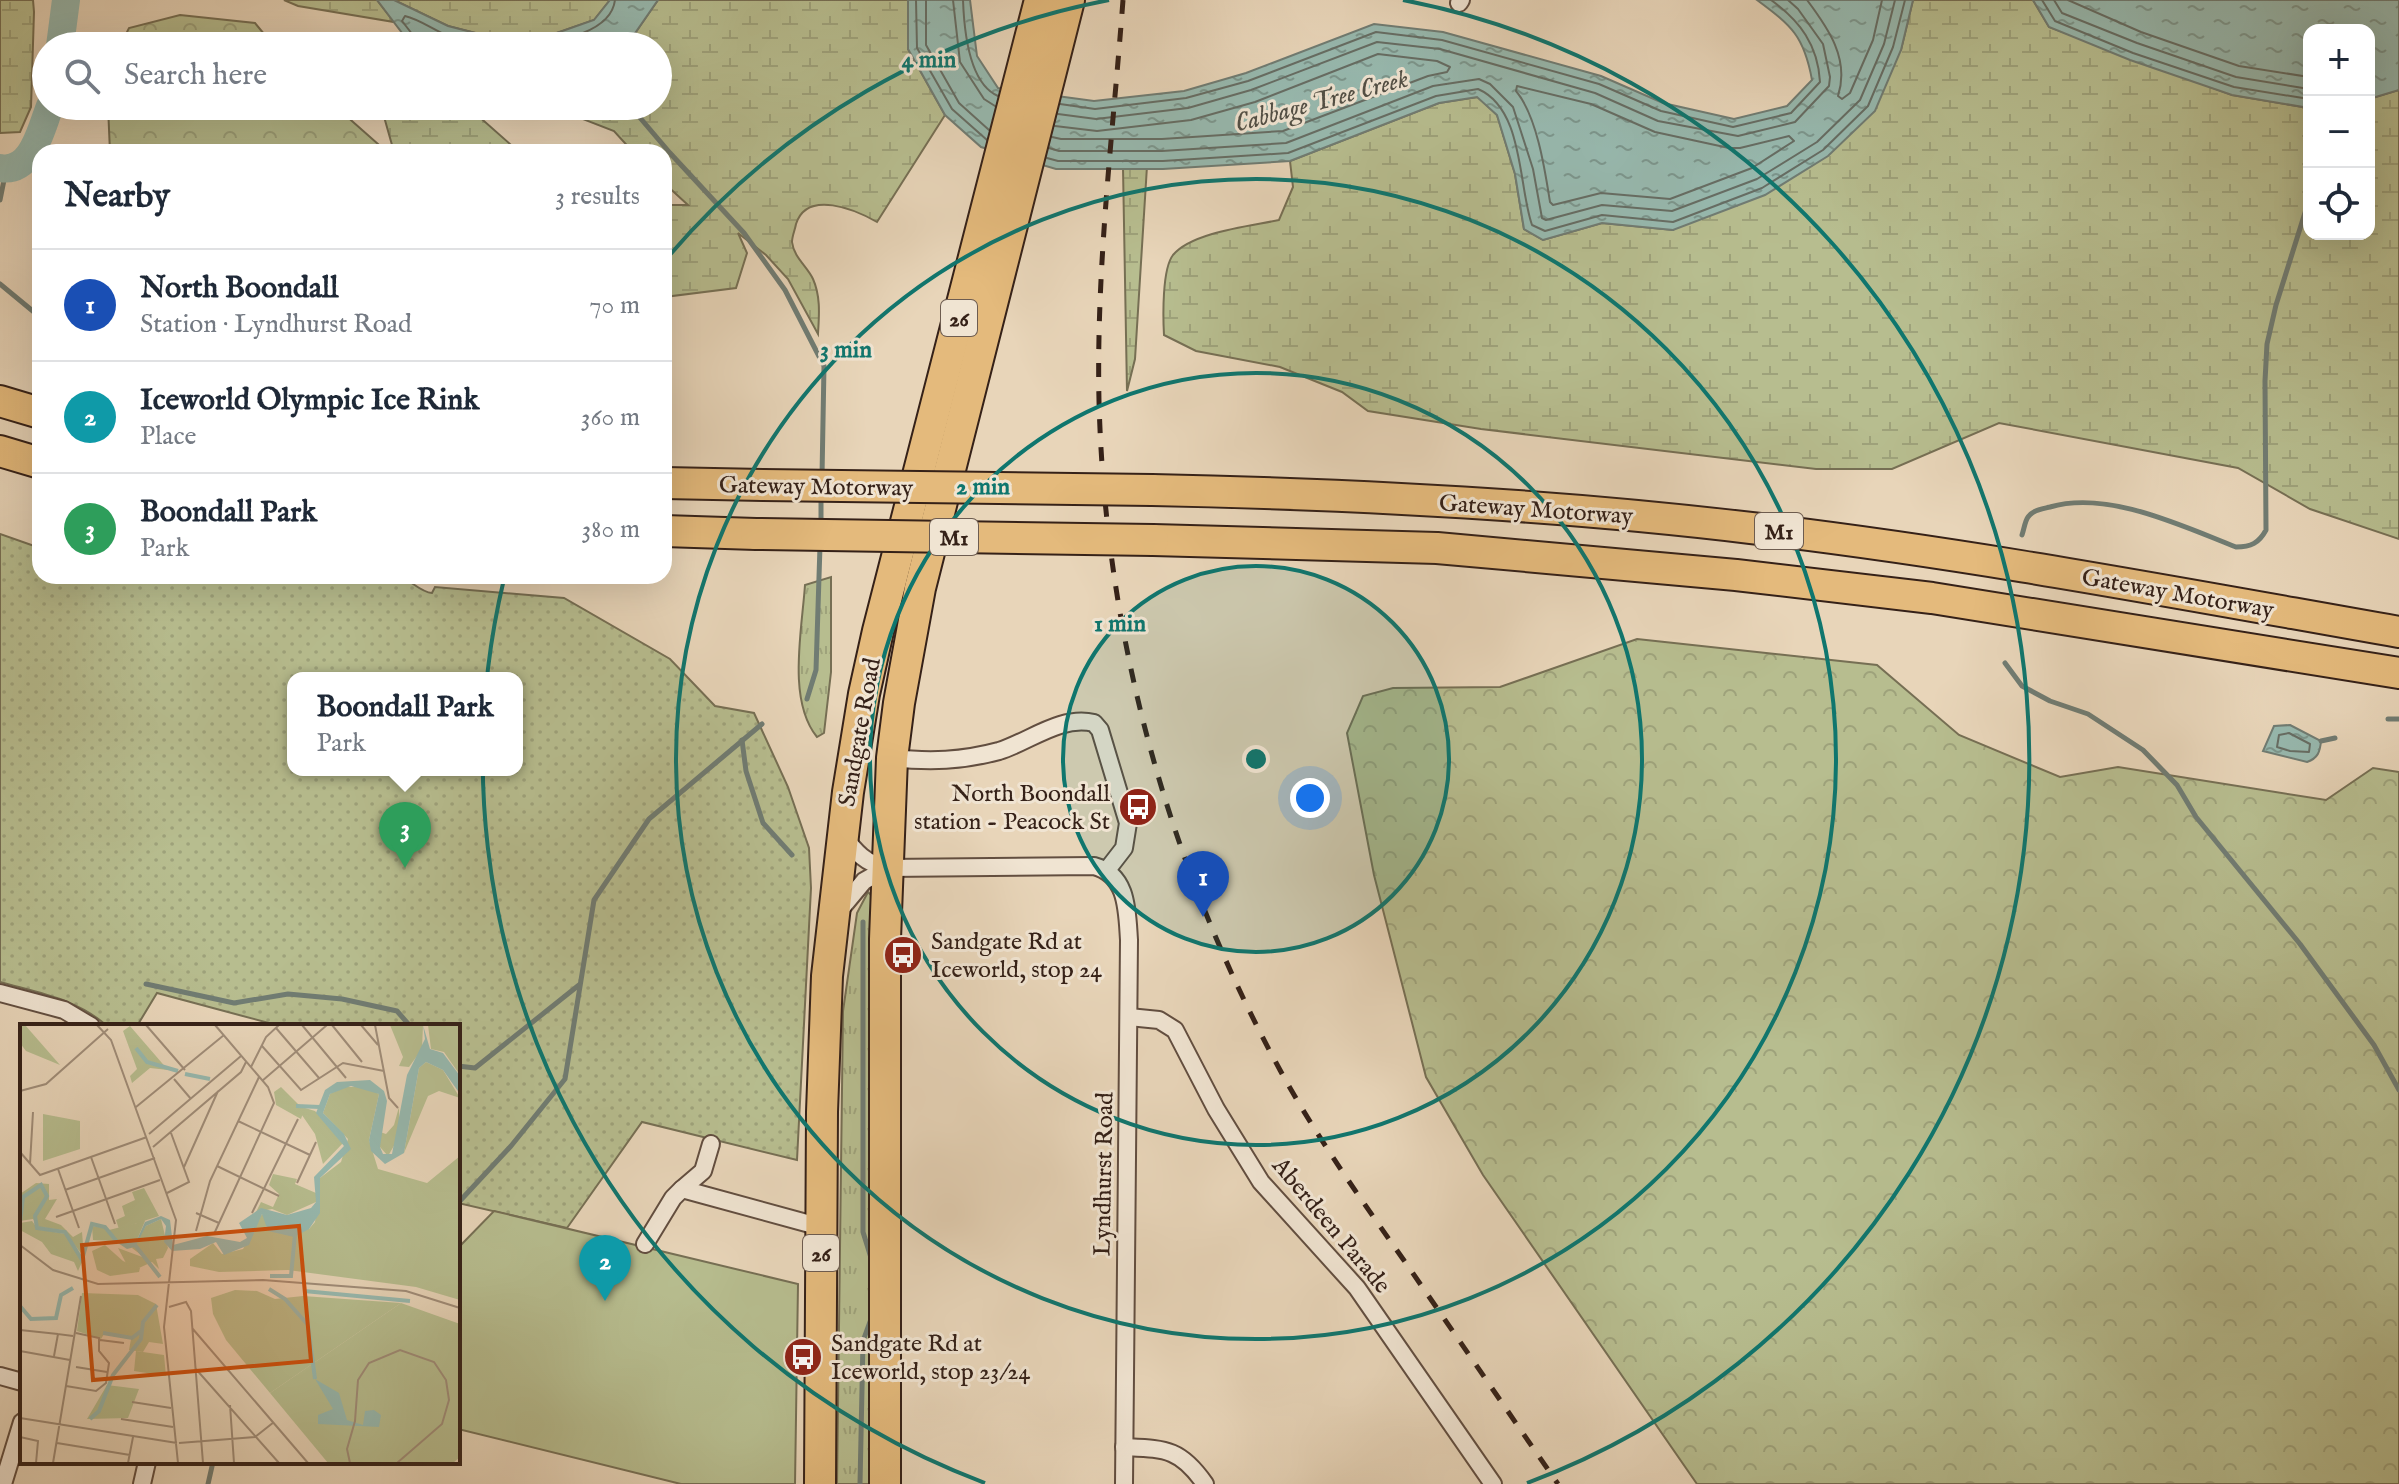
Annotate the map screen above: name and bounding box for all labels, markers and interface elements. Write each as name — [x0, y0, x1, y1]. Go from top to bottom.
map controls — [2303, 24, 2375, 240]
button: + — [2303, 24, 2375, 96]
search box — [32, 32, 672, 120]
text: 4 min — [902, 45, 957, 76]
icon: search — [60, 54, 104, 98]
text: Search here — [124, 57, 267, 95]
water label: Cabbage Tree Creek — [1231, 62, 1413, 141]
button: − — [2303, 96, 2375, 168]
button: locate — [2303, 168, 2375, 240]
text: Nearby — [64, 175, 170, 218]
text: 3 results — [555, 180, 640, 213]
text: North Boondall — [140, 270, 339, 308]
text: 1 — [85, 289, 95, 322]
text: 70 m — [589, 289, 640, 322]
road number: 26 — [941, 300, 977, 336]
text: Station · Lyndhurst Road — [140, 308, 412, 341]
text: 3 min — [820, 335, 872, 366]
text: Iceworld Olympic Ice Rink — [140, 382, 479, 420]
text: 2 — [84, 401, 96, 434]
text: 360 m — [581, 401, 640, 434]
text: Place — [140, 420, 196, 453]
street label: Gateway Motorway — [718, 470, 914, 505]
text: 2 min — [956, 472, 1010, 503]
street label: Gateway Motorway — [1438, 488, 1634, 533]
text: Boondall Park — [140, 494, 317, 532]
text: 3 — [85, 513, 95, 546]
text: 380 m — [582, 513, 640, 546]
road number: M1 — [1755, 513, 1803, 549]
road number: M1 — [930, 519, 978, 555]
text: Park — [140, 532, 189, 565]
street label: Gateway Motorway — [2079, 562, 2276, 627]
text: 1 min — [1094, 609, 1146, 640]
street label: Sandgate Road — [832, 655, 889, 809]
popup — [287, 672, 523, 776]
text: Boondall Park — [316, 689, 494, 727]
text: Park — [316, 727, 366, 760]
centre of rings — [1242, 745, 1270, 773]
your location — [1290, 778, 1330, 818]
place label: North Boondall station - Peacock St — [914, 779, 1110, 838]
bus stop icon: North Boondall station - Peacock St — [1117, 786, 1159, 828]
pin: 3 — [379, 802, 431, 868]
pin: 1 — [1177, 851, 1229, 917]
place label: Sandgate Rd at Iceworld, stop 24 — [931, 927, 1102, 986]
bus stop icon: Sandgate Rd at Iceworld, stop 24 — [882, 934, 924, 976]
inset map — [20, 1024, 460, 1464]
street label: Lyndhurst Road — [1088, 1092, 1121, 1256]
street label: Aberdeen Parade — [1264, 1151, 1397, 1301]
pin: 2 — [579, 1235, 631, 1301]
road number: 26 — [803, 1235, 839, 1271]
place label: Sandgate Rd at Iceworld, stop 23/24 — [831, 1329, 1030, 1388]
bus stop icon: Sandgate Rd at Iceworld, stop 23/24 — [782, 1336, 824, 1378]

